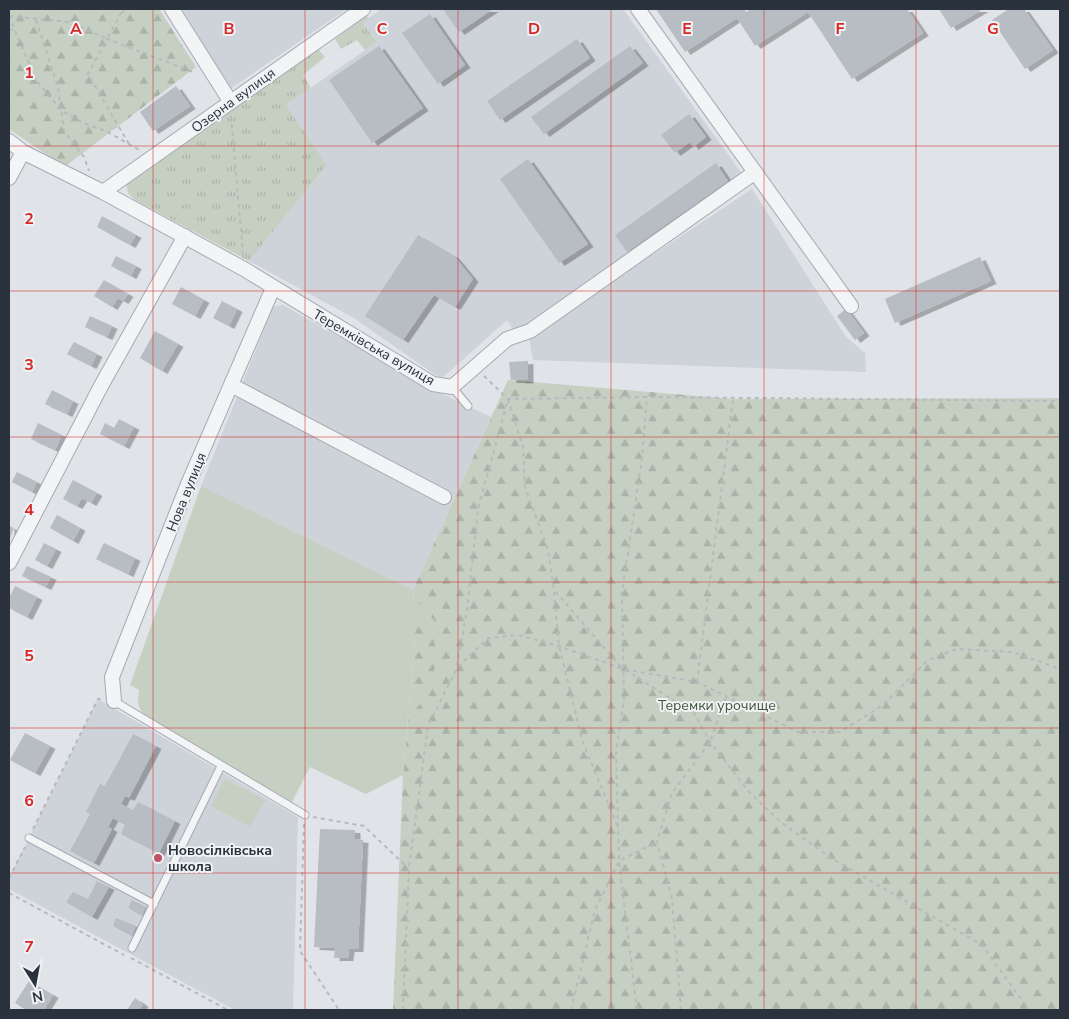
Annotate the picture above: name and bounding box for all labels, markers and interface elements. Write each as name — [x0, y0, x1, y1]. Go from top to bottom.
text: A — [70, 18, 82, 40]
text: B — [223, 18, 235, 40]
text: C — [377, 18, 388, 40]
text: D — [528, 18, 540, 40]
text: E — [682, 18, 692, 40]
text: F — [836, 18, 845, 40]
text: G — [987, 18, 999, 40]
text: 1 — [24, 62, 34, 84]
street label: Озерна вулиця — [187, 63, 279, 137]
text: 2 — [24, 208, 34, 230]
street label: Теремківська вулиця — [309, 305, 438, 390]
text: 3 — [24, 354, 34, 376]
street label: Нова вулиця — [162, 450, 211, 535]
text: 4 — [24, 499, 34, 521]
text: 5 — [24, 645, 34, 667]
park label: Теремки урочище — [658, 696, 776, 715]
text: 6 — [24, 790, 34, 812]
place label: Новосілківська школа — [168, 841, 272, 876]
marker: Новосілківська школа — [152, 852, 164, 864]
text: 7 — [24, 936, 34, 958]
north arrow — [10, 959, 60, 1009]
text: N — [30, 986, 44, 1007]

